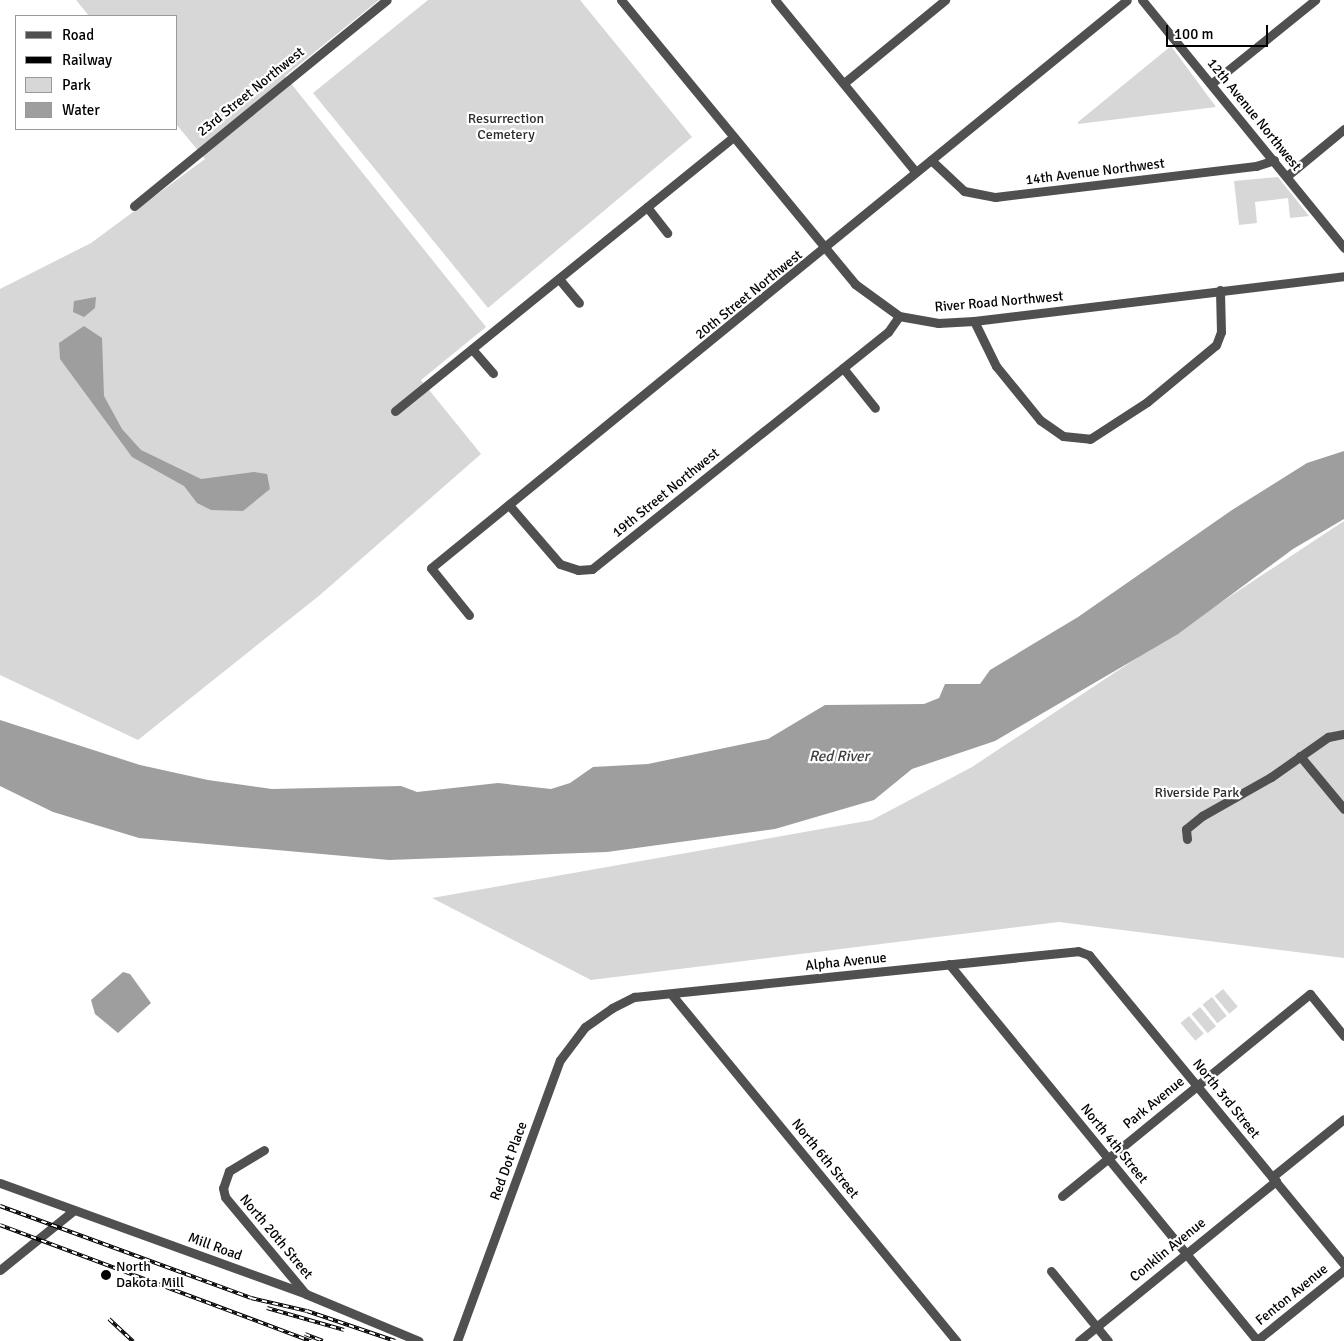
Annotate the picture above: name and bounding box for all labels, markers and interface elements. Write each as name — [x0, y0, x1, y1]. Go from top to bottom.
legend — [15, 15, 178, 130]
scale bar — [1169, 15, 1272, 47]
text: 100 m — [1174, 25, 1214, 43]
text: Road — [62, 26, 94, 44]
street label: 23rd Street Northwest — [194, 44, 308, 140]
text: Railway — [62, 51, 112, 69]
street label: 12th Avenue Northwest — [1203, 55, 1305, 175]
text: Park — [62, 76, 91, 94]
text: Water — [62, 101, 100, 119]
park label: Resurrection Cemetery — [468, 111, 544, 144]
street label: 14th Avenue Northwest — [1024, 155, 1166, 189]
street label: 20th Street Northwest — [692, 247, 806, 343]
street label: River Road Northwest — [934, 288, 1064, 316]
street label: 19th Street Northwest — [609, 445, 723, 541]
water label: Red River — [809, 748, 869, 766]
park label: Riverside Park — [1155, 785, 1239, 801]
street label: Alpha Avenue — [805, 949, 887, 975]
street label: North 3rd Street — [1189, 1056, 1263, 1142]
street label: Park Avenue — [1120, 1073, 1188, 1133]
street label: North 4th Street — [1077, 1101, 1151, 1187]
street label: North 6th Street — [788, 1116, 862, 1202]
street label: Red Dot Place — [487, 1119, 531, 1203]
street label: North 20th Street — [236, 1191, 316, 1283]
street label: Conklin Avenue — [1127, 1214, 1209, 1286]
street label: Mill Road — [186, 1229, 244, 1265]
place label: North Dakota Mill — [116, 1259, 184, 1292]
street label: Fenton Avenue — [1252, 1261, 1332, 1329]
marker: North Dakota Mill — [100, 1269, 112, 1281]

